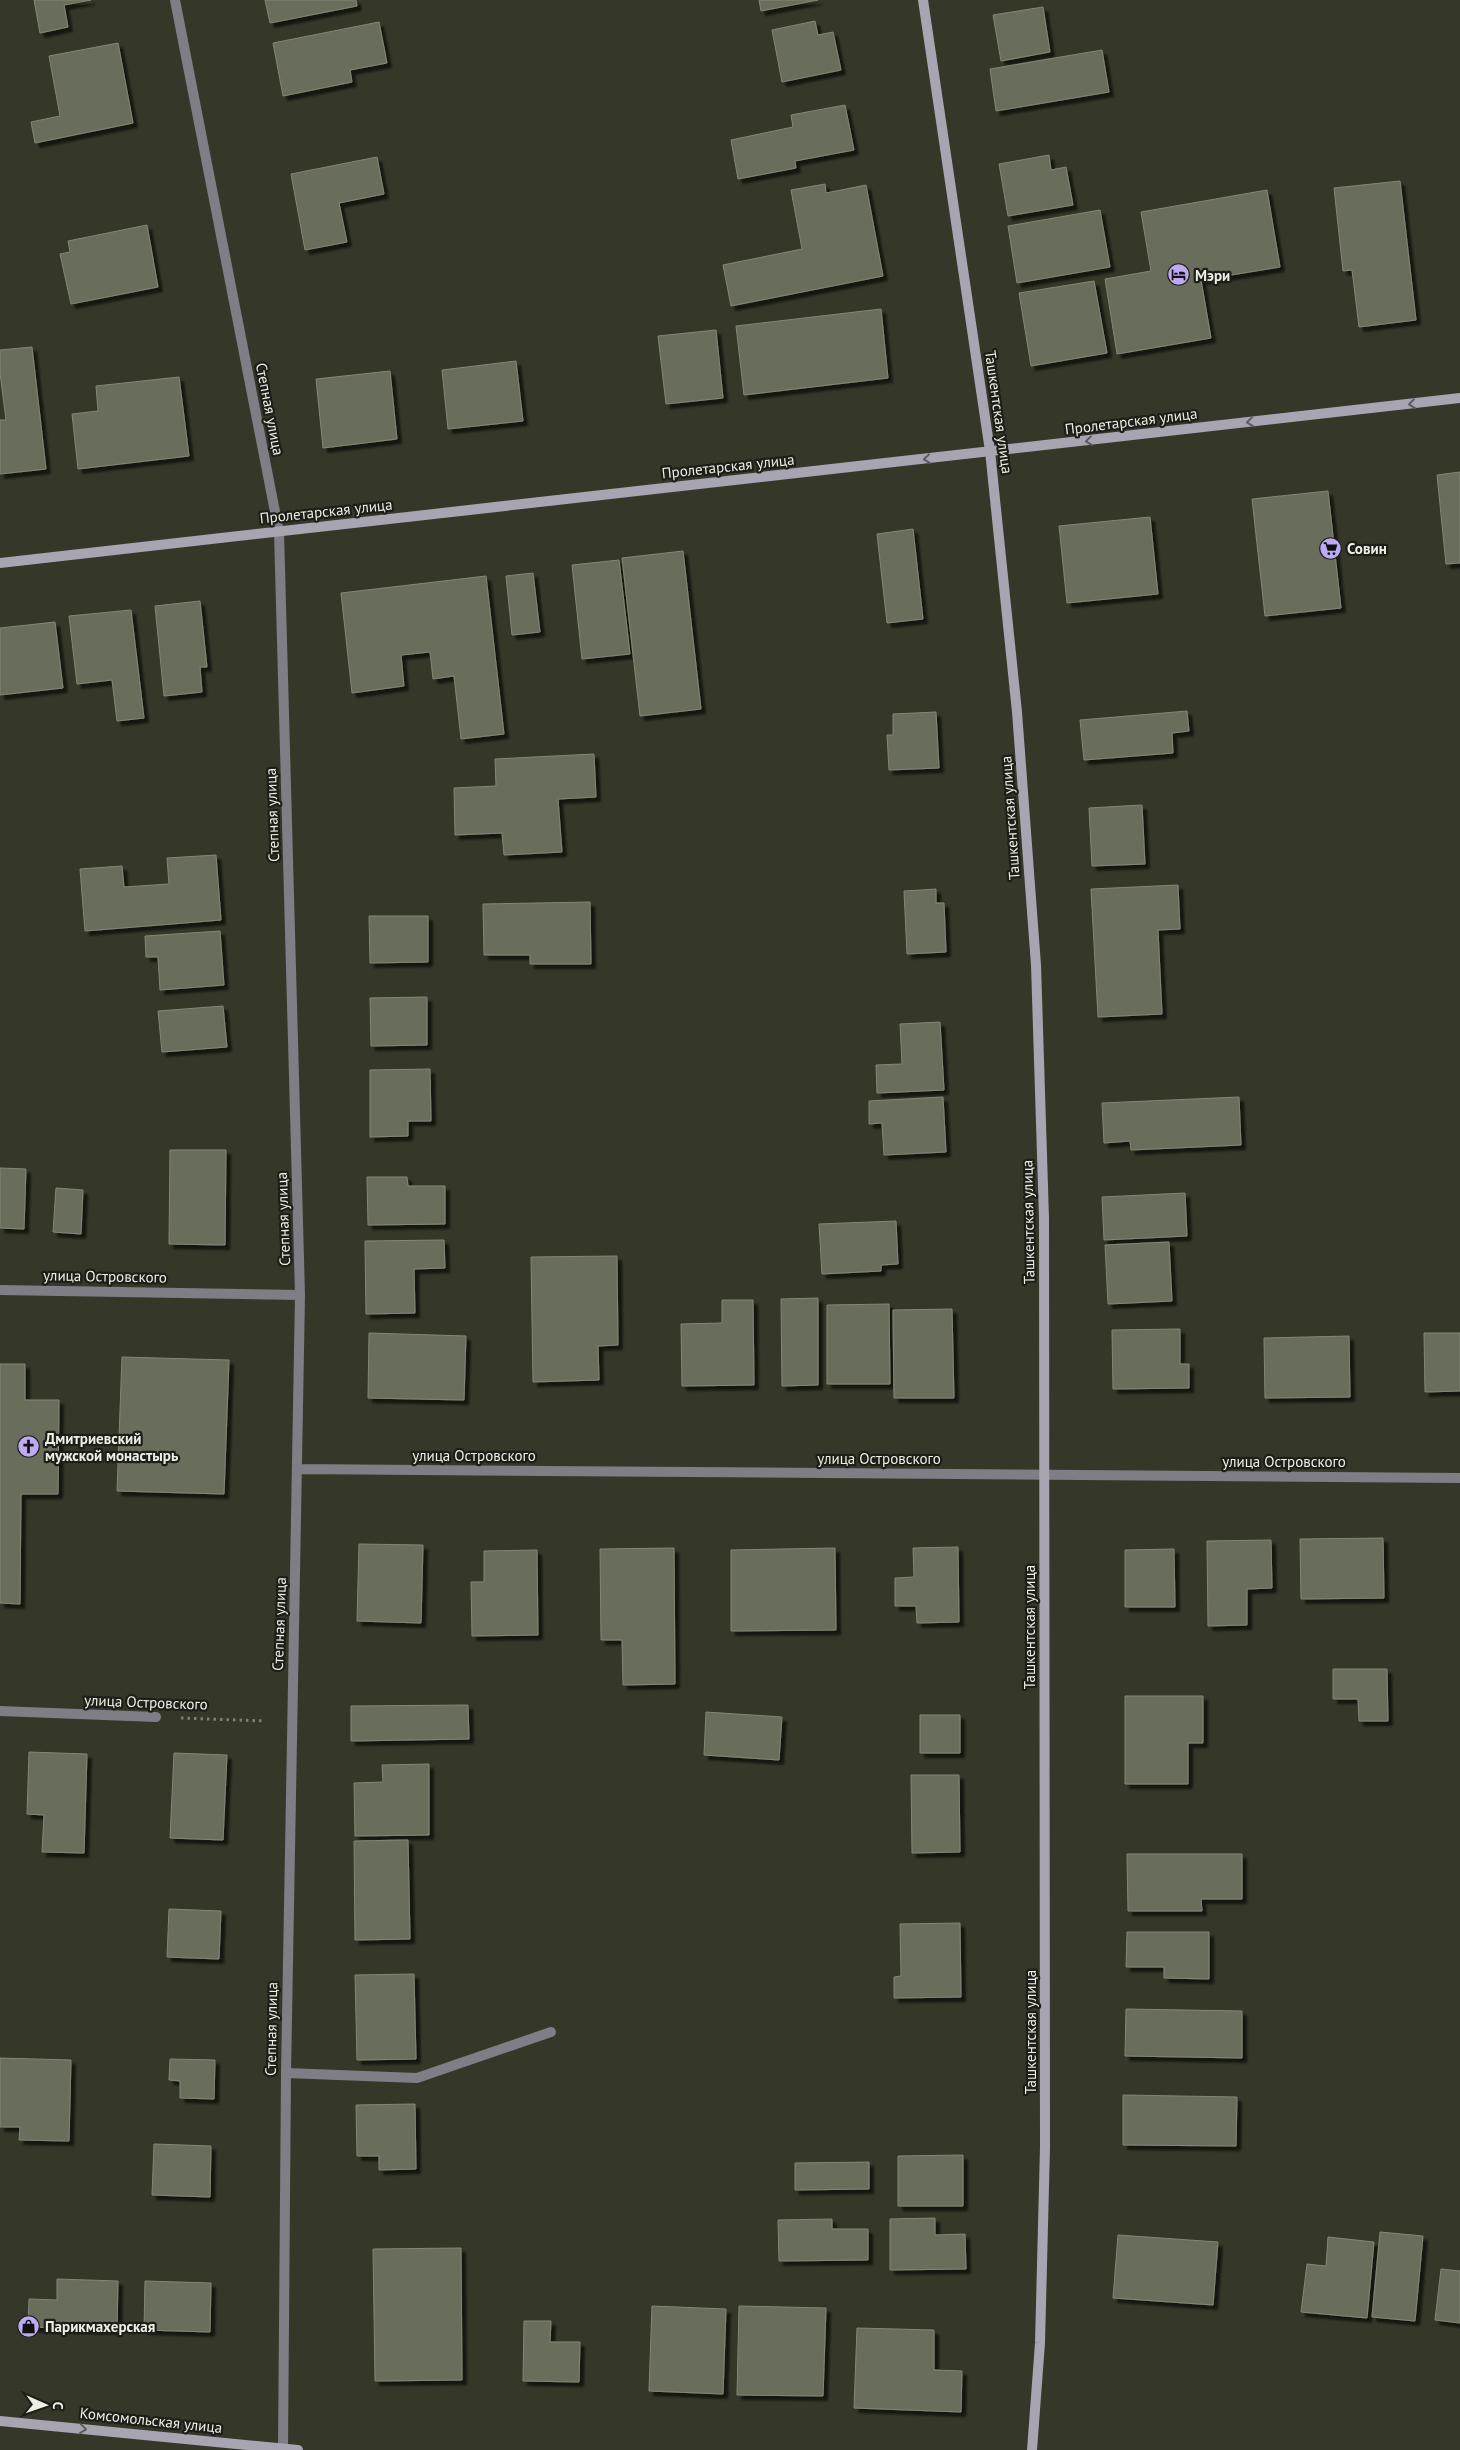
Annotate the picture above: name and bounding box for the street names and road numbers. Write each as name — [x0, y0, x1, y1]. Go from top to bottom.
street label: Ташкентская улица — [981, 349, 1017, 475]
street label: Степная улица — [252, 361, 288, 457]
street label: Пролетарская улица — [1064, 403, 1198, 439]
street label: Пролетарская улица — [661, 450, 795, 482]
street label: Пролетарская улица — [259, 495, 393, 527]
street label: Ташкентская улица — [996, 755, 1024, 881]
street label: Степная улица — [261, 768, 283, 862]
street label: Ташкентская улица — [1017, 1160, 1039, 1284]
street label: Степная улица — [272, 1172, 294, 1266]
street label: улица Островского — [43, 1265, 167, 1287]
street label: улица Островского — [412, 1446, 536, 1465]
street label: улица Островского — [817, 1449, 941, 1468]
street label: улица Островского — [1222, 1452, 1346, 1471]
street label: Ташкентская улица — [1020, 1565, 1039, 1689]
street label: Степная улица — [268, 1577, 290, 1671]
street label: улица Островского — [84, 1690, 208, 1714]
street label: Ташкентская улица — [1021, 1970, 1040, 2094]
street label: Степная улица — [261, 1982, 281, 2076]
street label: Комсомольская улица — [79, 2403, 223, 2437]

